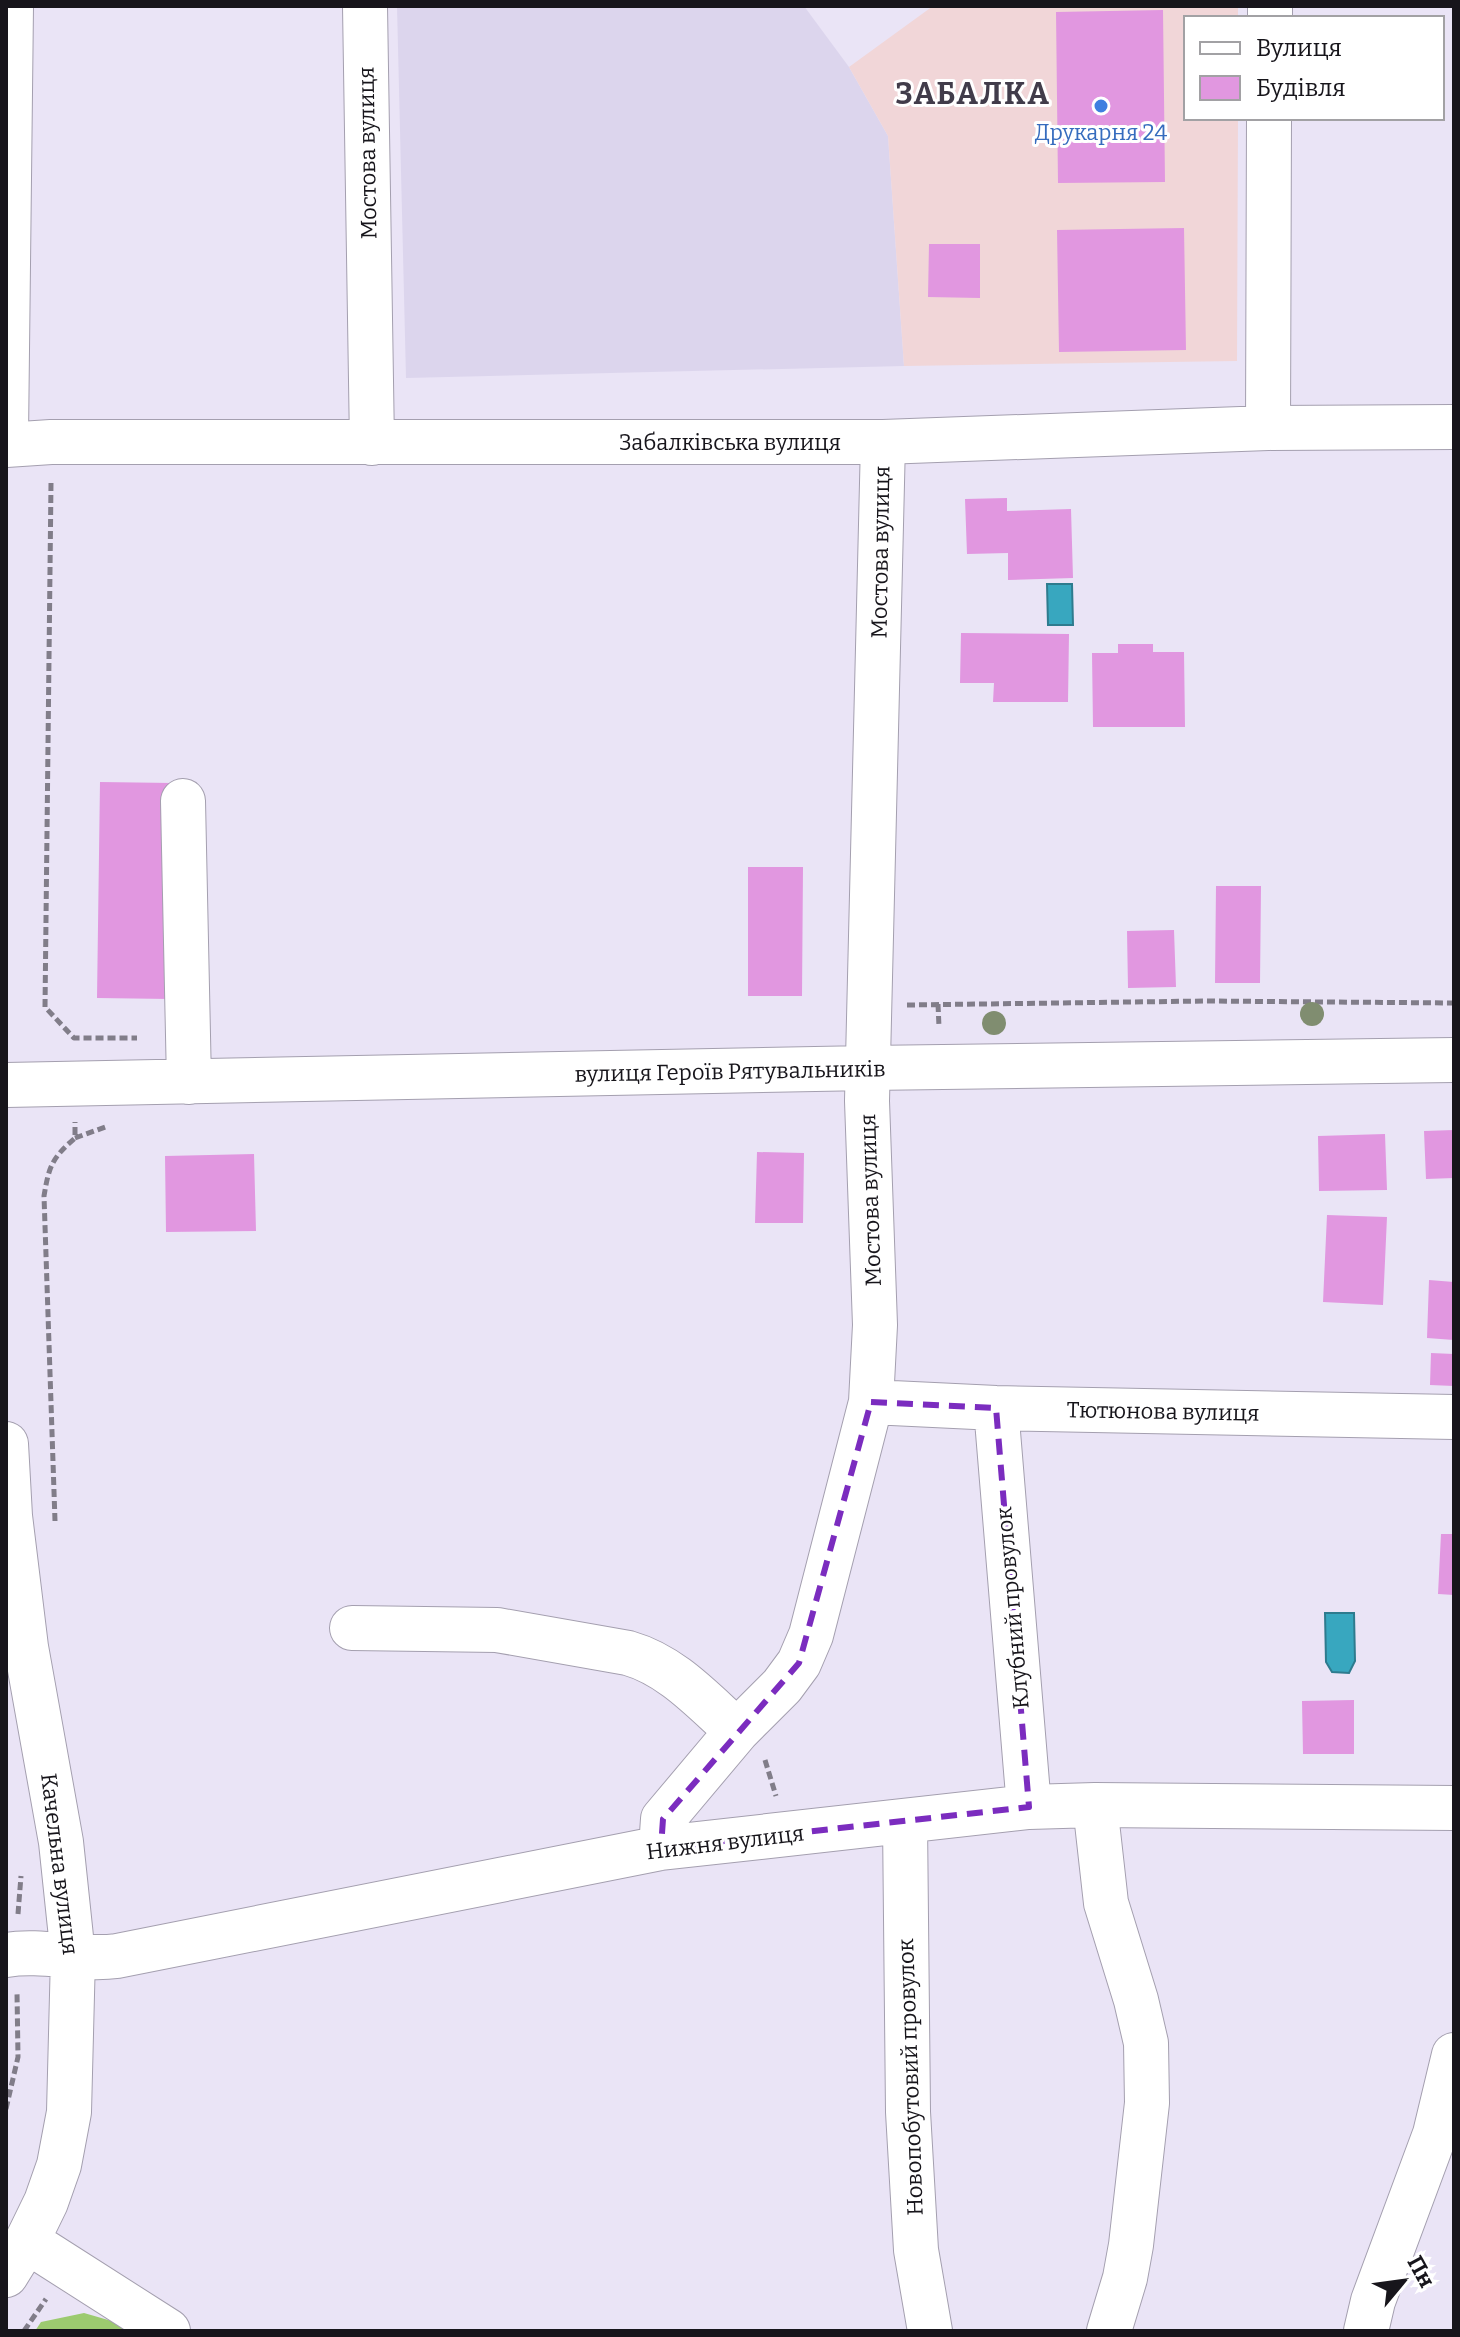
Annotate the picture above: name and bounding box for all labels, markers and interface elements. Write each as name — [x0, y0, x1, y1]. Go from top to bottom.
legend — [1184, 16, 1444, 120]
text: Вулиця — [1256, 34, 1342, 62]
street label: Мостова вулиця — [352, 67, 383, 239]
text: Будівля — [1256, 74, 1346, 102]
district label: ЗАБАЛКА — [895, 76, 1051, 112]
marker: Друкарня 24 — [1092, 97, 1110, 115]
place label: Друкарня 24 — [1035, 119, 1167, 146]
street label: Забалківська вулиця — [619, 429, 841, 456]
street label: Мостова вулиця — [865, 466, 896, 638]
street label: вулиця Героїв Рятувальників — [574, 1055, 886, 1088]
street label: Мостова вулиця — [854, 1113, 887, 1287]
street label: Тютюнова вулиця — [1066, 1396, 1260, 1427]
street label: Клубний провулок — [990, 1506, 1035, 1710]
street label: Качельна вулиця — [35, 1772, 84, 1956]
street label: Нижня вулиця — [645, 1819, 805, 1866]
street label: Новопобутовий провулок — [892, 1938, 929, 2216]
north arrow — [1364, 2241, 1444, 2321]
text: Пн — [1402, 2251, 1441, 2292]

